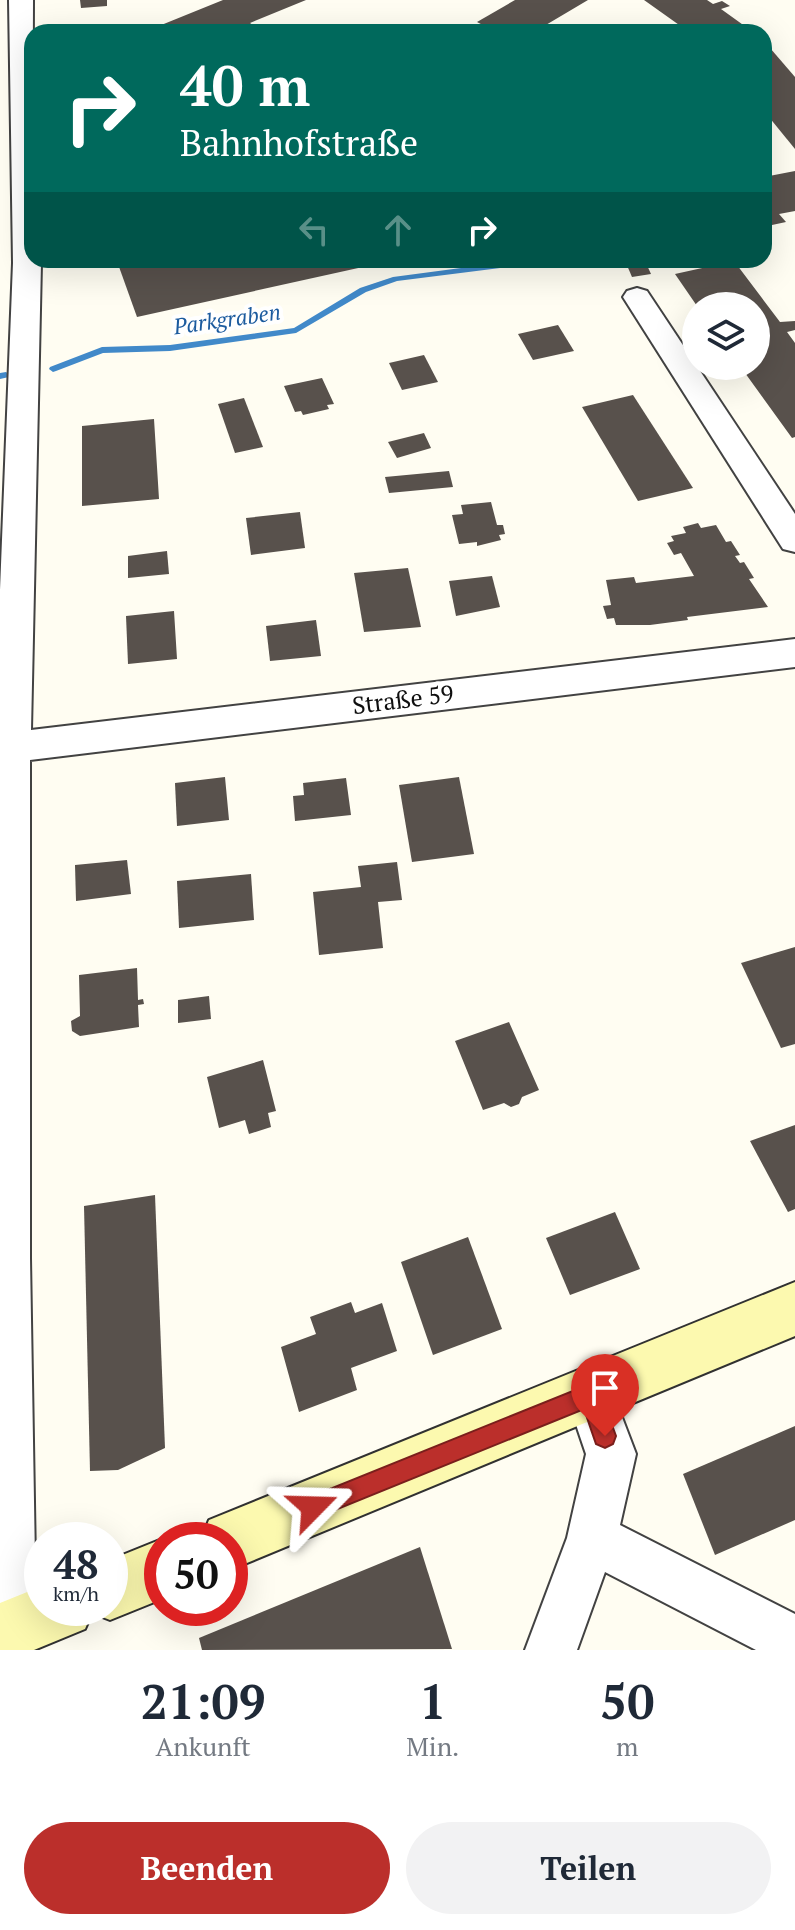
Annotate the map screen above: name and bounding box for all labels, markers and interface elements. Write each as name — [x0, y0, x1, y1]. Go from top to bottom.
text: 40 m — [180, 48, 310, 122]
icon: right — [48, 56, 152, 160]
text: Bahnhofstraße — [180, 119, 418, 166]
icon: left — [292, 208, 336, 252]
icon: ahead — [376, 208, 420, 252]
icon: right — [460, 208, 504, 252]
map controls — [682, 292, 770, 380]
button: layers — [682, 292, 770, 380]
water label: Parkgraben — [171, 297, 282, 341]
street label: Straße 59 — [350, 677, 455, 721]
pin — [571, 1354, 639, 1436]
icon: arrive — [583, 1366, 627, 1410]
position arrow — [271, 1465, 355, 1549]
speed limit sign: 50 — [144, 1522, 248, 1626]
text: 48 — [53, 1537, 99, 1590]
text: km/h — [53, 1580, 99, 1607]
text: 21:09 — [141, 1669, 266, 1733]
text: 1 — [419, 1669, 446, 1733]
text: 50 — [600, 1669, 654, 1733]
text: Ankunft — [156, 1729, 251, 1763]
text: Min. — [406, 1729, 459, 1763]
text: m — [616, 1729, 638, 1763]
button: Beenden — [24, 1822, 390, 1914]
button: Teilen — [406, 1822, 771, 1914]

